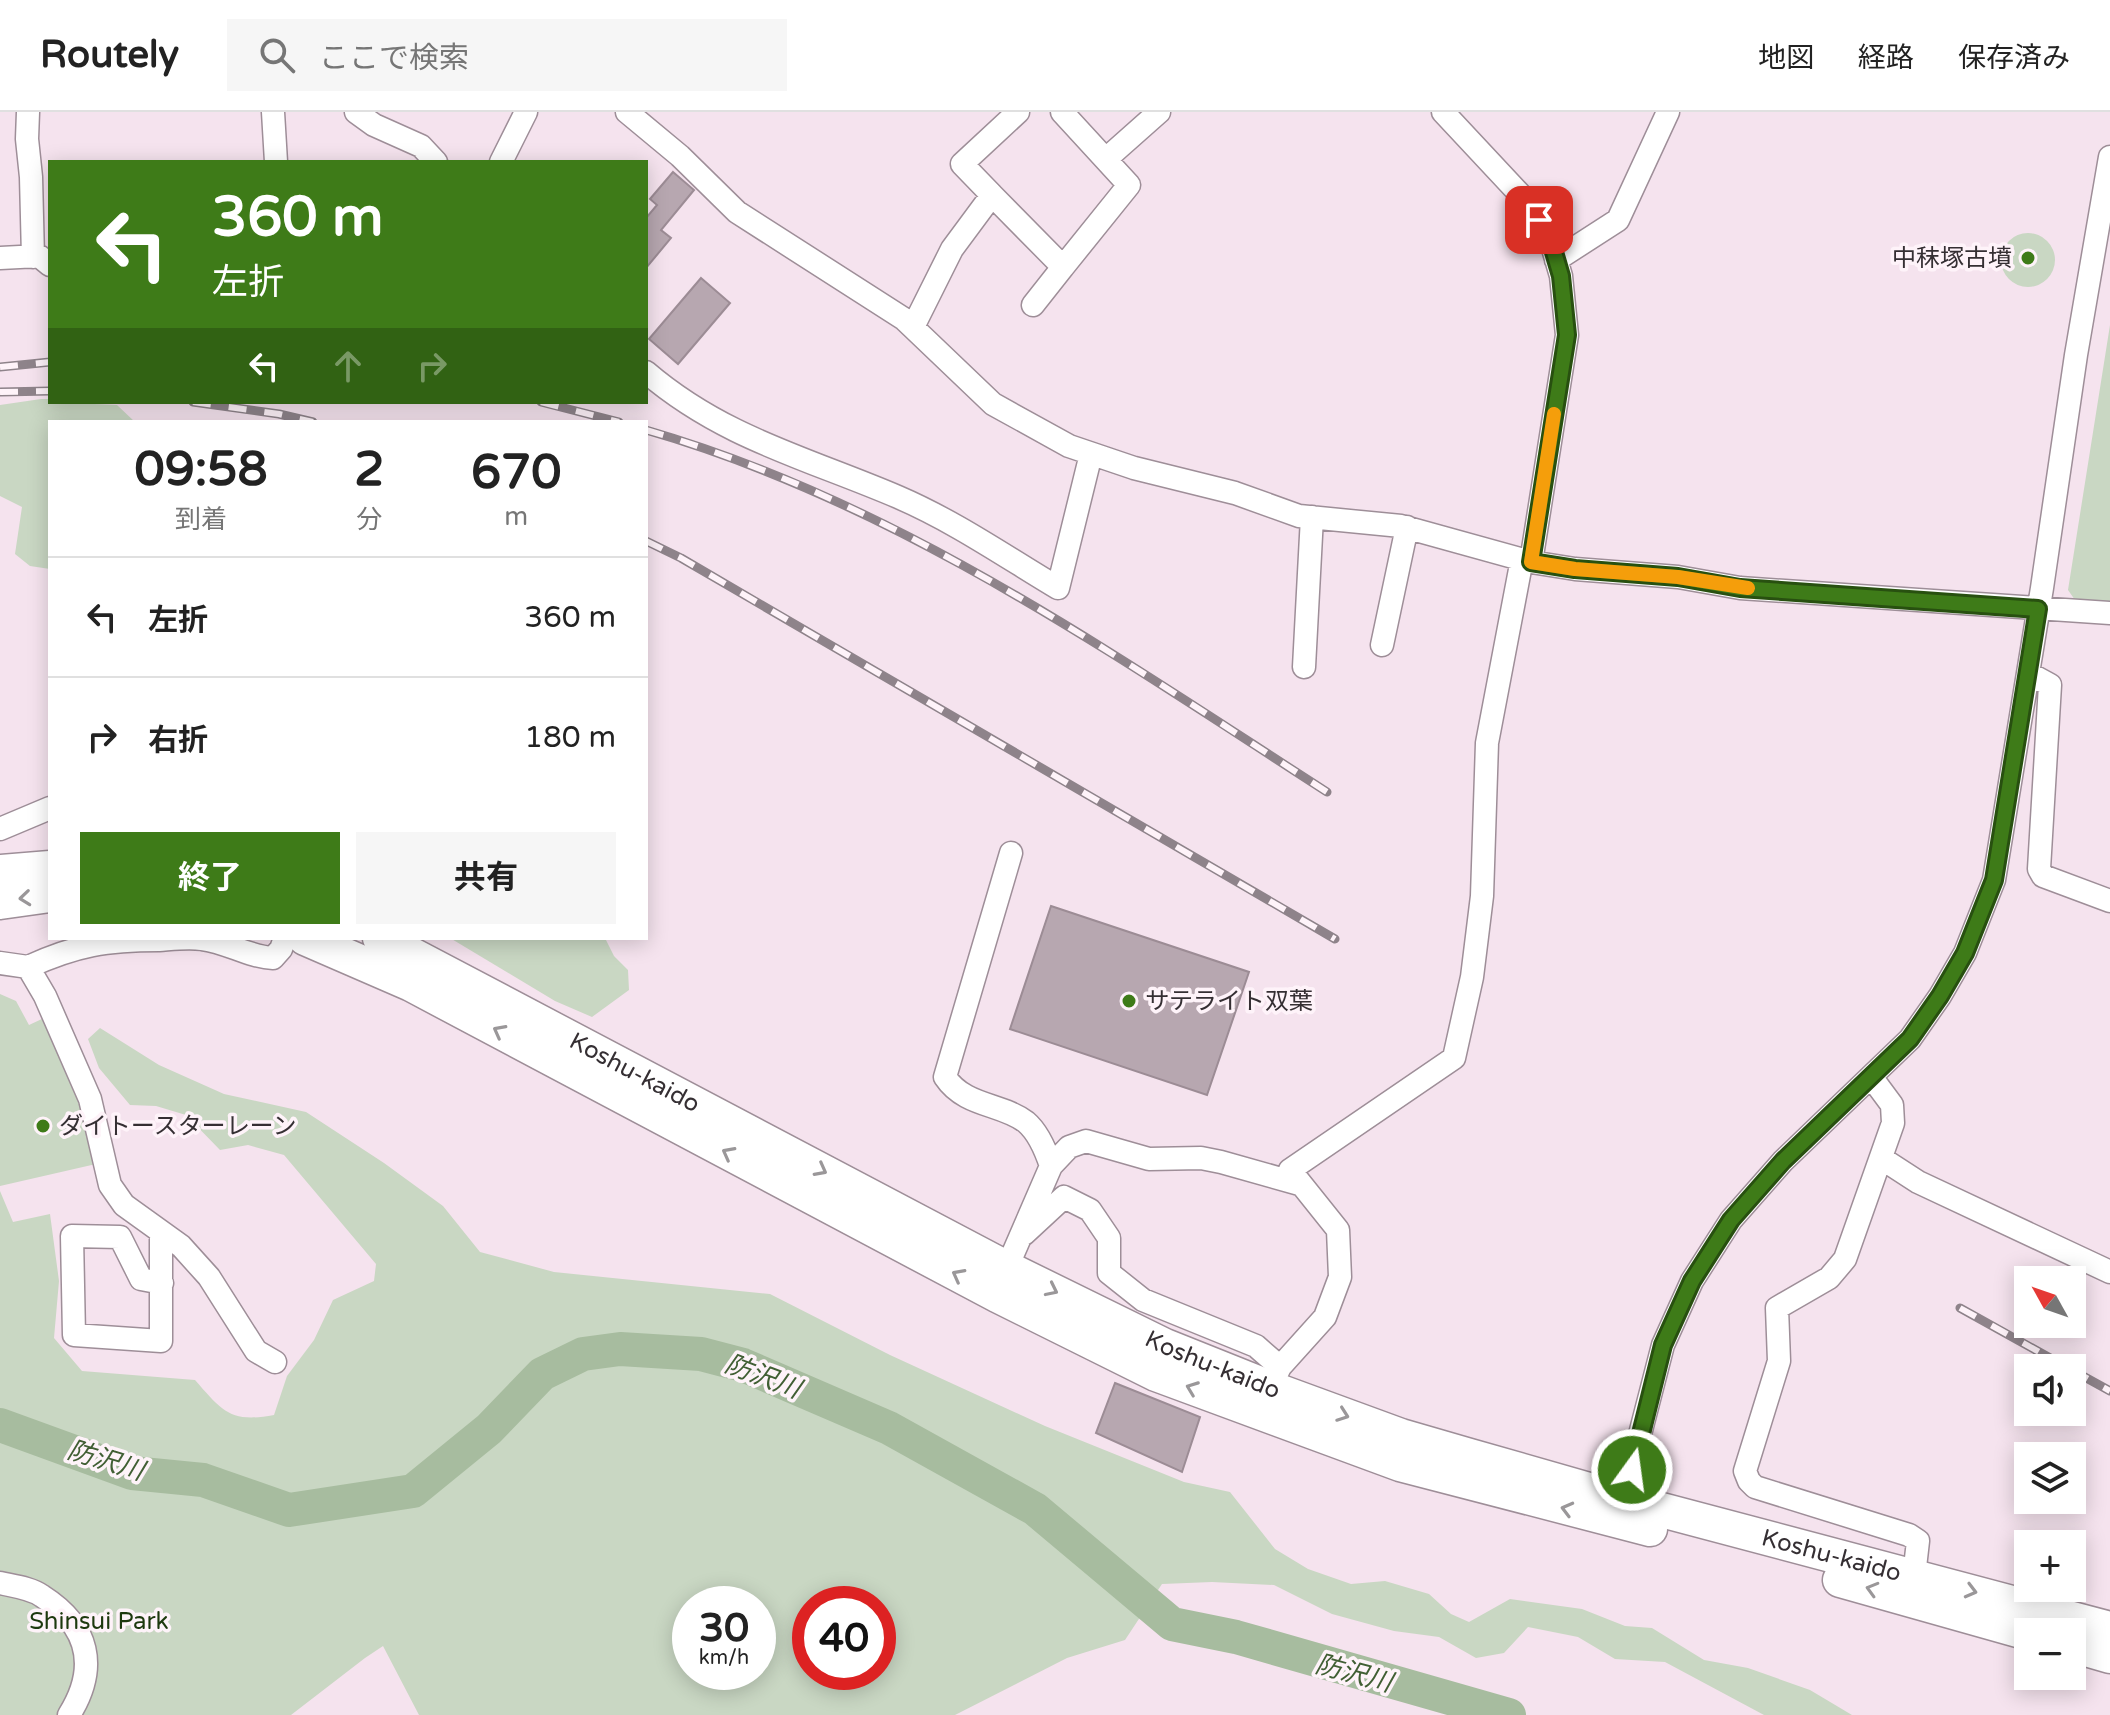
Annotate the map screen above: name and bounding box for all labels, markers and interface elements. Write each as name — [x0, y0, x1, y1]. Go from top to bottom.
search box — [227, 19, 787, 91]
text: Routely — [40, 32, 179, 78]
icon: search — [255, 33, 299, 77]
text: ここで検索 — [319, 40, 469, 77]
text: 地図 — [1758, 41, 1814, 75]
text: 経路 — [1858, 41, 1914, 75]
text: 保存済み — [1958, 41, 2070, 75]
text: 360 m — [212, 184, 383, 251]
pin — [1505, 186, 1573, 254]
icon: left — [80, 192, 184, 296]
icon: arrive — [1517, 198, 1561, 242]
place label: 中秣塚古墳 — [1892, 244, 2012, 273]
marker: 中秣塚古墳 — [2019, 249, 2037, 267]
text: 左折 — [212, 261, 284, 304]
icon: left — [242, 344, 286, 388]
icon: ahead — [326, 344, 370, 388]
icon: right — [410, 344, 454, 388]
text: 09:58 — [135, 441, 268, 499]
text: 2 — [354, 441, 384, 499]
text: 670 — [471, 444, 561, 502]
text: m — [504, 501, 528, 532]
text: 到着 — [175, 504, 227, 535]
text: 分 — [356, 504, 382, 535]
icon: left — [80, 595, 124, 639]
text: 360 m — [524, 599, 616, 636]
text: 左折 — [148, 602, 208, 639]
icon: right — [80, 715, 124, 759]
text: 180 m — [524, 719, 616, 756]
text: 右折 — [148, 722, 208, 759]
button: 終了 — [80, 832, 340, 924]
button: 共有 — [356, 832, 616, 924]
one-way arrow — [18, 889, 31, 906]
place label: サテライト双葉 — [1145, 987, 1313, 1016]
marker: サテライト双葉 — [1120, 992, 1138, 1010]
one-way arrow — [492, 1025, 507, 1040]
street label: Koshu-kaido — [564, 1027, 705, 1119]
place label: ダイトースターレーン — [59, 1112, 297, 1141]
marker: ダイトースターレーン — [34, 1117, 52, 1135]
one-way arrow — [722, 1147, 737, 1162]
one-way arrow — [813, 1160, 828, 1175]
north arrow — [2014, 1266, 2086, 1338]
map controls — [2014, 1266, 2086, 1690]
one-way arrow — [951, 1269, 966, 1284]
one-way arrow — [1043, 1280, 1058, 1296]
street label: Koshu-kaido — [1140, 1324, 1284, 1405]
water label: 防沢川 — [721, 1348, 808, 1406]
button: sound — [2014, 1354, 2086, 1426]
one-way arrow — [1186, 1381, 1200, 1398]
one-way arrow — [1335, 1405, 1349, 1422]
position arrow — [1590, 1428, 1674, 1512]
water label: 防沢川 — [64, 1434, 151, 1488]
button: layers — [2014, 1442, 2086, 1514]
one-way arrow — [1560, 1501, 1574, 1518]
street label: Koshu-kaido — [1758, 1523, 1904, 1588]
button: + — [2014, 1530, 2086, 1602]
one-way arrow — [1865, 1582, 1879, 1599]
one-way arrow — [1963, 1582, 1977, 1599]
speed limit sign: 40 — [792, 1586, 896, 1690]
text: 30 — [699, 1604, 749, 1652]
park label: Shinsui Park — [29, 1607, 169, 1636]
button: − — [2014, 1618, 2086, 1690]
text: km/h — [699, 1646, 749, 1670]
water label: 防沢川 — [1312, 1648, 1398, 1699]

